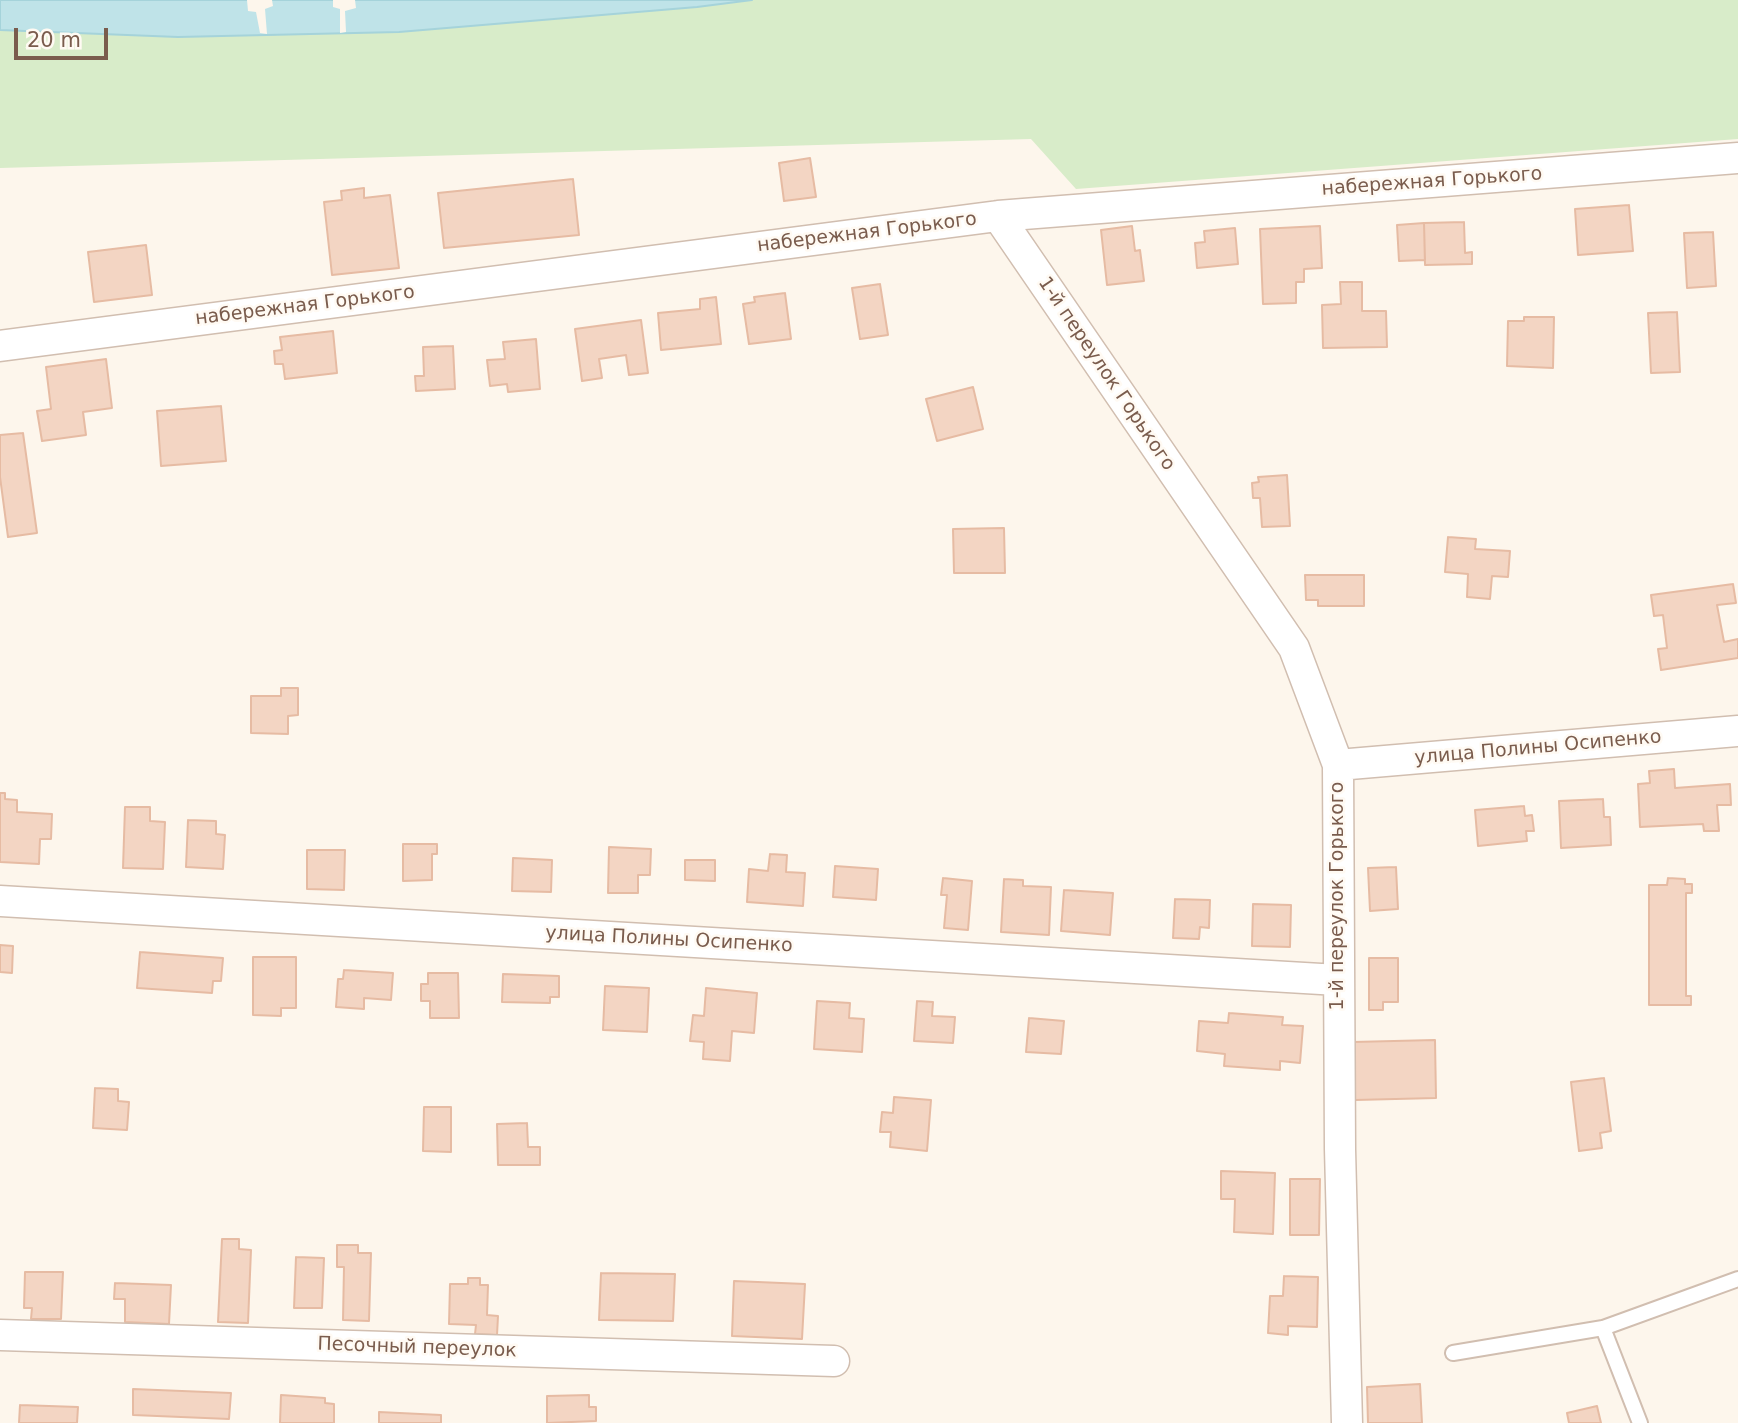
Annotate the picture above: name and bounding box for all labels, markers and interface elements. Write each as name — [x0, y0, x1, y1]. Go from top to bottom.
scale bar — [18, 14, 112, 58]
text: 20 m — [27, 28, 81, 52]
street label: набережная Горького — [1321, 163, 1543, 201]
street label: набережная Горького — [756, 208, 978, 258]
street label: 1-й переулок Горького — [1033, 273, 1179, 475]
street label: набережная Горького — [194, 281, 416, 331]
street label: улица Полины Осипенко — [1414, 726, 1662, 770]
street label: 1-й переулок Горького — [1327, 782, 1349, 1010]
street label: улица Полины Осипенко — [545, 922, 793, 958]
street label: Песочный переулок — [317, 1333, 517, 1363]

